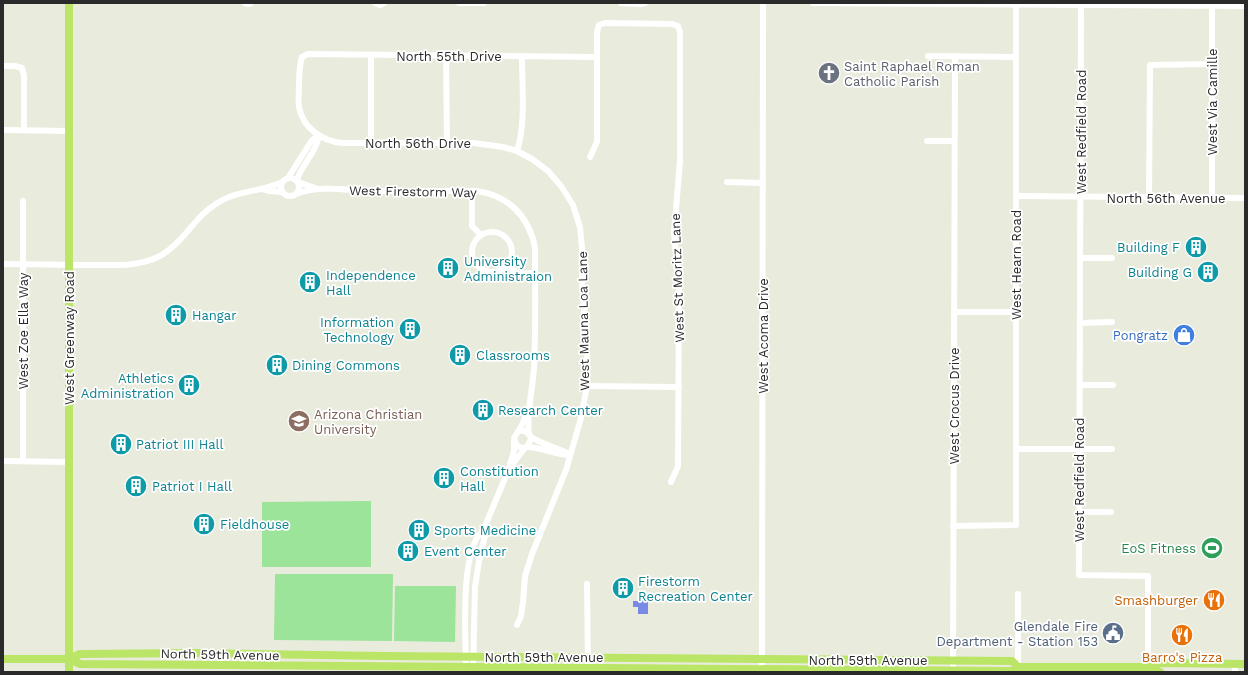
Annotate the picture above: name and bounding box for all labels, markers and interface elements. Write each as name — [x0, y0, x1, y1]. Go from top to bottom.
street label: North 55th Drive — [396, 49, 502, 64]
street label: West Via Camille — [1205, 49, 1220, 155]
place label: Saint Raphael Roman Catholic Parish — [844, 59, 980, 89]
church icon: Saint Raphael Roman Catholic Parish — [816, 60, 842, 86]
street label: West Redfield Road — [1074, 70, 1089, 194]
street label: North 56th Drive — [365, 136, 471, 151]
street label: West Firestorm Way — [349, 183, 477, 200]
street label: North 56th Avenue — [1107, 191, 1225, 206]
street label: West Hearn Road — [1009, 210, 1024, 320]
street label: West St Moritz Lane — [668, 213, 687, 343]
building icon: Building F — [1183, 234, 1209, 260]
place label: Building F — [1117, 240, 1180, 255]
street label: West Mauna Loa Lane — [575, 251, 592, 391]
place label: University Administraion — [464, 254, 552, 284]
building icon: University Administraion — [435, 255, 461, 281]
building icon: Building G — [1195, 259, 1221, 285]
place label: Building G — [1128, 265, 1192, 280]
place label: Independence Hall — [326, 268, 416, 298]
building icon: Independence Hall — [297, 269, 323, 295]
street label: West Greenway Road — [62, 271, 77, 405]
street label: West Zoe Ella Way — [16, 272, 31, 390]
street label: West Acoma Drive — [756, 278, 771, 394]
building icon: Hangar — [163, 302, 189, 328]
place label: Hangar — [192, 308, 236, 323]
place label: Information Technology — [320, 315, 394, 345]
building icon: Information Technology — [397, 316, 423, 342]
shop icon: Pongratz — [1171, 322, 1197, 348]
place label: Pongratz — [1113, 328, 1168, 343]
building icon: Classrooms — [447, 342, 473, 368]
street label: West Crocus Drive — [947, 347, 962, 465]
place label: Classrooms — [476, 348, 550, 363]
building icon: Dining Commons — [264, 352, 290, 378]
place label: Dining Commons — [292, 358, 400, 373]
place label: Athletics Administration — [81, 371, 174, 401]
building icon: Athletics Administration — [176, 372, 202, 398]
building icon: Research Center — [470, 397, 496, 423]
place label: Research Center — [498, 403, 603, 418]
place label: Arizona Christian University — [314, 407, 422, 437]
school or university icon: Arizona Christian University — [286, 408, 312, 434]
street label: West Redfield Road — [1072, 418, 1087, 542]
building icon: Patriot III Hall — [108, 431, 134, 457]
place label: Patriot III Hall — [136, 437, 224, 452]
place label: Constitution Hall — [460, 464, 539, 494]
building icon: Constitution Hall — [431, 465, 457, 491]
building icon: Patriot I Hall — [123, 473, 149, 499]
place label: Patriot I Hall — [152, 479, 232, 494]
building icon: Fieldhouse — [191, 511, 217, 537]
place label: Fieldhouse — [220, 517, 289, 532]
building icon: Sports Medicine — [406, 517, 432, 543]
place label: Sports Medicine — [434, 523, 536, 538]
sports icon: EoS Fitness — [1199, 535, 1225, 561]
building icon: Event Center — [395, 538, 421, 564]
place label: EoS Fitness — [1121, 541, 1196, 556]
place label: Event Center — [424, 544, 507, 559]
place label: Firestorm Recreation Center — [638, 574, 753, 604]
building icon: Firestorm Recreation Center — [610, 575, 636, 601]
restaurant icon: Smashburger — [1201, 587, 1227, 613]
place label: Smashburger — [1114, 593, 1198, 608]
place label: Glendale Fire Department - Station 153 — [936, 619, 1098, 649]
public building icon: Glendale Fire Department - Station 153 — [1100, 620, 1126, 646]
restaurant icon: Barro's Pizza — [1169, 622, 1195, 648]
street label: North 59th Avenue — [160, 646, 280, 663]
street label: North 59th Avenue — [484, 650, 604, 665]
place label: Barro's Pizza — [1142, 650, 1223, 665]
street label: North 59th Avenue — [808, 653, 928, 668]

